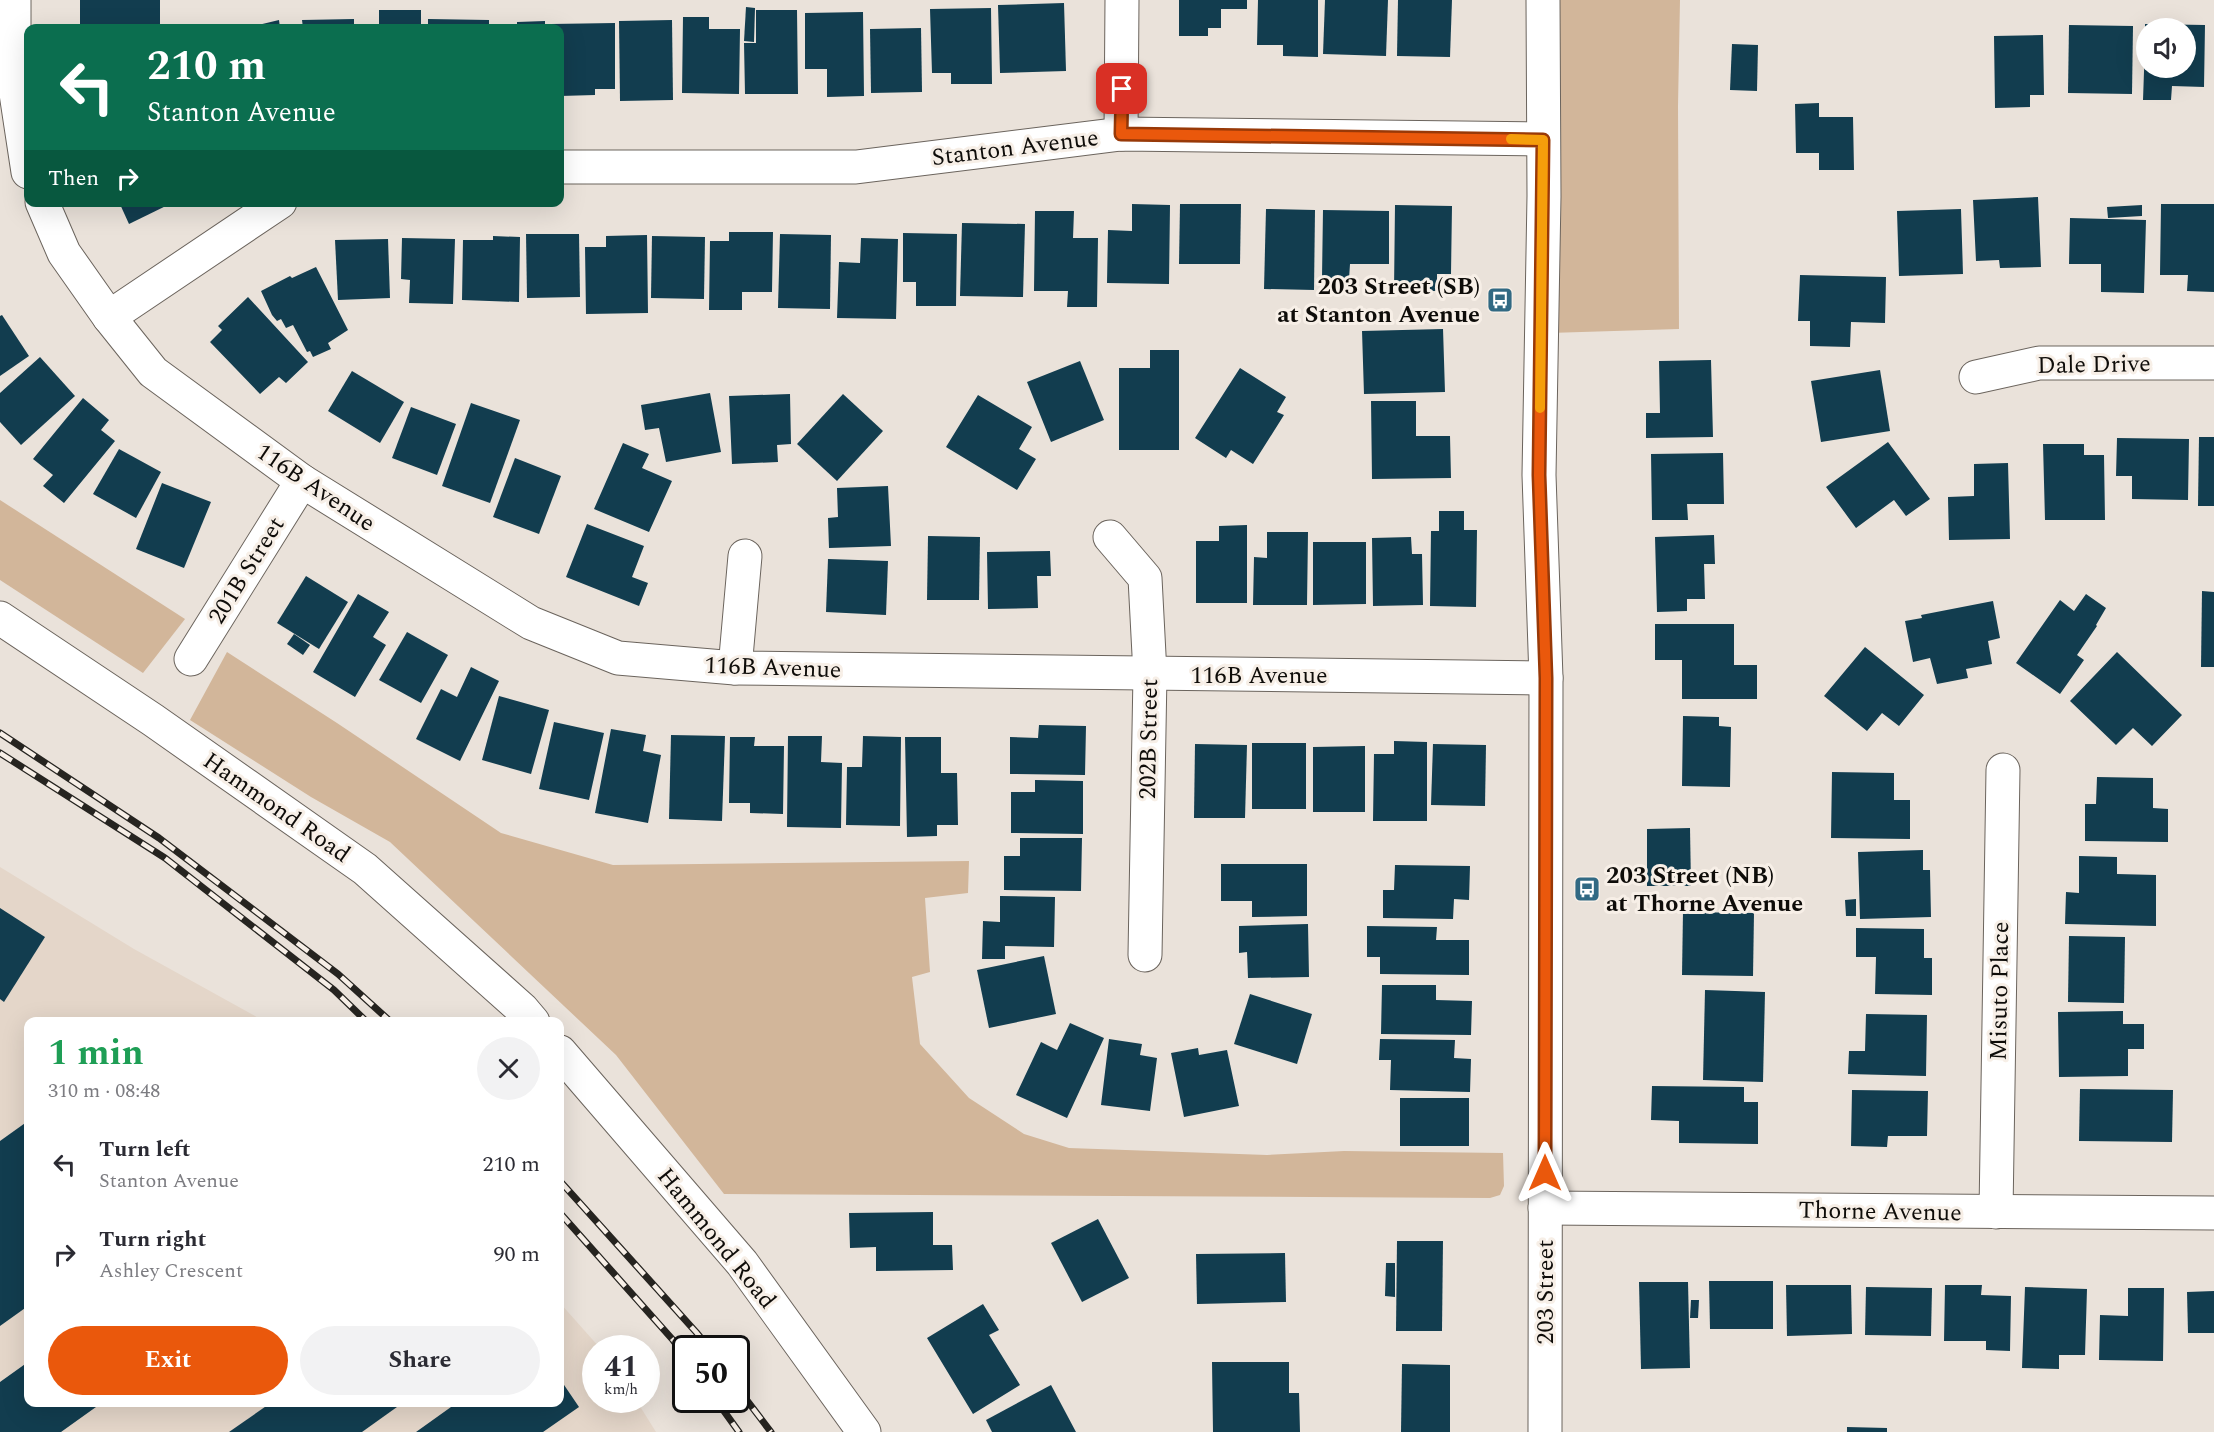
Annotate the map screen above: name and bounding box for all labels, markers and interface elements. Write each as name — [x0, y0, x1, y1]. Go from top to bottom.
map controls — [2136, 18, 2196, 78]
button: sound — [2136, 18, 2196, 78]
text: 210 m — [147, 35, 266, 98]
icon: left — [48, 48, 126, 126]
pin — [1096, 63, 1147, 114]
icon: arrive — [1105, 72, 1138, 105]
text: Stanton Avenue — [147, 92, 336, 134]
street label: Stanton Avenue — [930, 120, 1101, 176]
text: Then — [48, 162, 99, 195]
icon: right — [111, 162, 144, 195]
place label: 203 Street (SB) at Stanton Avenue — [1277, 269, 1480, 333]
bus stop icon: 203 Street (SB) at Stanton Avenue — [1485, 285, 1515, 315]
street label: Dale Drive — [2037, 346, 2151, 384]
street label: 116B Avenue — [249, 435, 382, 541]
street label: 201B Street — [200, 510, 294, 631]
street label: 116B Avenue — [704, 648, 842, 688]
street label: 116B Avenue — [1190, 658, 1328, 694]
street label: 202B Street — [1130, 678, 1168, 800]
street label: Hammond Road — [195, 743, 358, 872]
place label: 203 Street (NB) at Thorne Avenue — [1606, 858, 1803, 922]
bus stop icon: 203 Street (NB) at Thorne Avenue — [1572, 874, 1602, 904]
street label: Misuto Place — [1981, 921, 2019, 1061]
text: 1 min — [48, 1026, 144, 1081]
button: close — [477, 1037, 540, 1100]
text: 310 m · 08:48 — [48, 1076, 160, 1106]
text: Turn left — [99, 1133, 191, 1166]
position arrow — [1513, 1141, 1577, 1205]
icon: left — [48, 1148, 81, 1181]
text: 210 m — [483, 1148, 540, 1181]
street label: Hammond Road — [648, 1160, 785, 1317]
text: Stanton Avenue — [99, 1166, 239, 1196]
street label: Thorne Avenue — [1798, 1193, 1962, 1231]
text: Turn right — [99, 1223, 206, 1256]
icon: right — [48, 1238, 81, 1271]
text: 90 m — [494, 1238, 540, 1271]
street label: 203 Street — [1528, 1240, 1564, 1344]
text: Ashley Crescent — [99, 1256, 243, 1286]
button: Exit — [48, 1326, 288, 1395]
button: Share — [300, 1326, 540, 1395]
speed limit sign: 50 — [672, 1335, 750, 1413]
text: 41 — [604, 1344, 638, 1390]
text: km/h — [604, 1378, 638, 1401]

